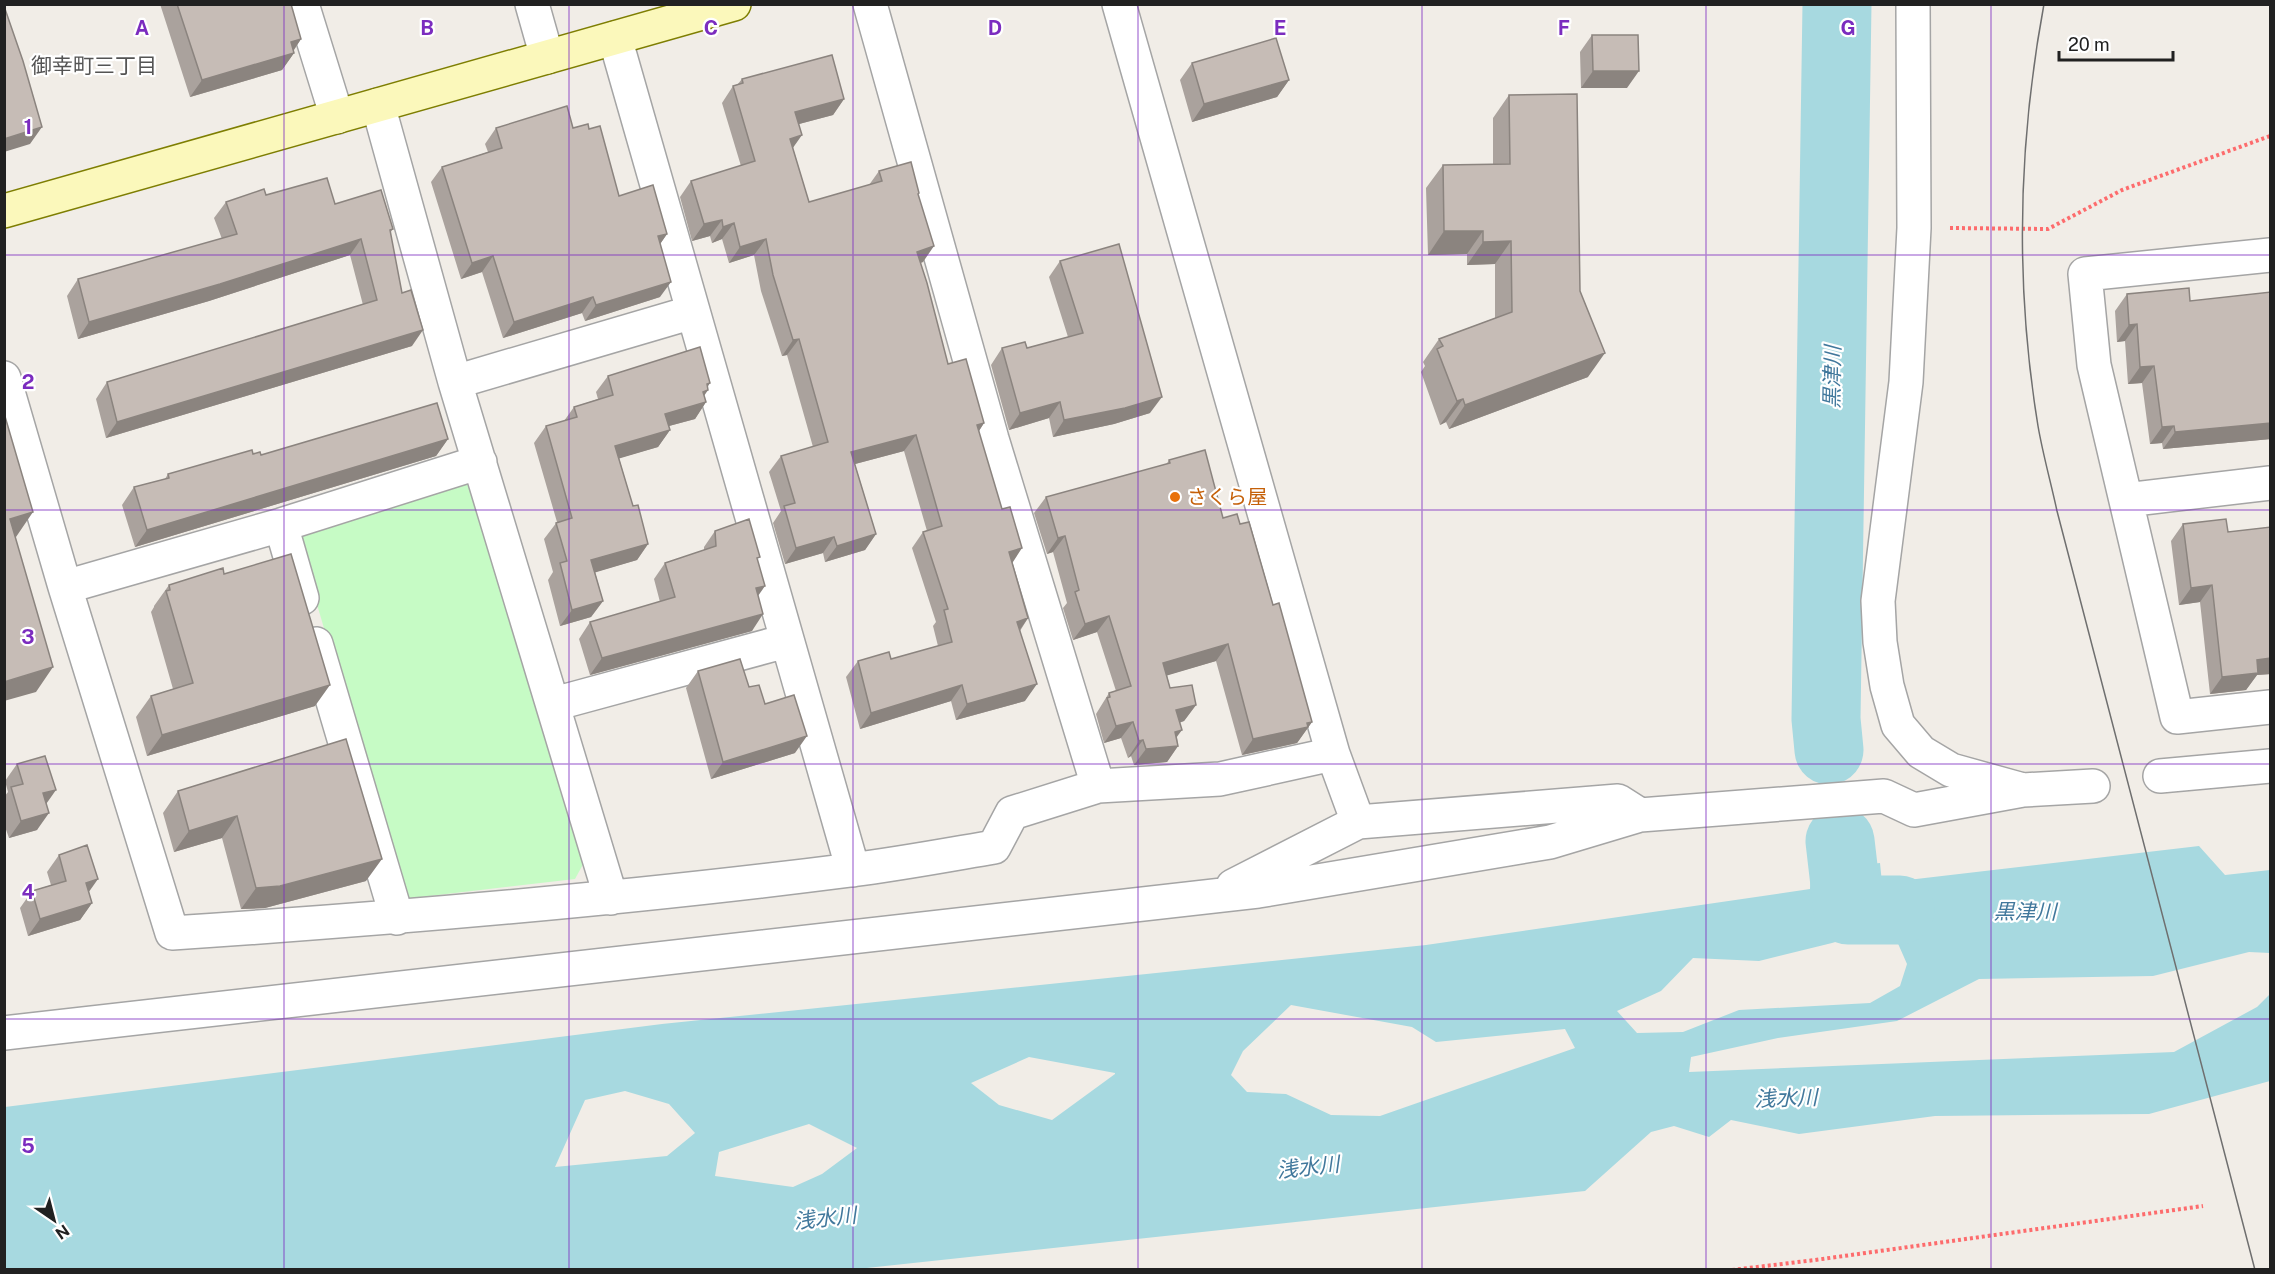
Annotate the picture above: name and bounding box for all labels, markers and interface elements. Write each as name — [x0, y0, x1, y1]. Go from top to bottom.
text: A — [135, 16, 149, 40]
text: B — [420, 16, 434, 40]
text: C — [704, 16, 718, 40]
text: D — [988, 16, 1002, 40]
text: E — [1274, 16, 1286, 40]
text: F — [1558, 16, 1570, 40]
text: G — [1840, 16, 1856, 40]
scale bar — [2059, 24, 2173, 62]
text: 20 m — [2068, 34, 2110, 55]
district label: 御幸町三丁目 — [31, 53, 157, 78]
text: 1 — [24, 115, 32, 139]
water label: 黒津川 — [1819, 343, 1845, 409]
text: 2 — [22, 370, 34, 394]
place label: さくら屋 — [1187, 485, 1267, 509]
marker: さくら屋 — [1168, 490, 1182, 504]
text: 3 — [21, 625, 35, 649]
text: 4 — [21, 880, 35, 904]
water label: 黒津川 — [1994, 899, 2058, 924]
water label: 浅水川 — [1754, 1084, 1820, 1112]
text: 5 — [21, 1134, 35, 1158]
water label: 浅水川 — [1275, 1151, 1343, 1183]
north arrow — [24, 1190, 84, 1250]
water label: 浅水川 — [792, 1202, 860, 1234]
text: N — [52, 1221, 73, 1243]

